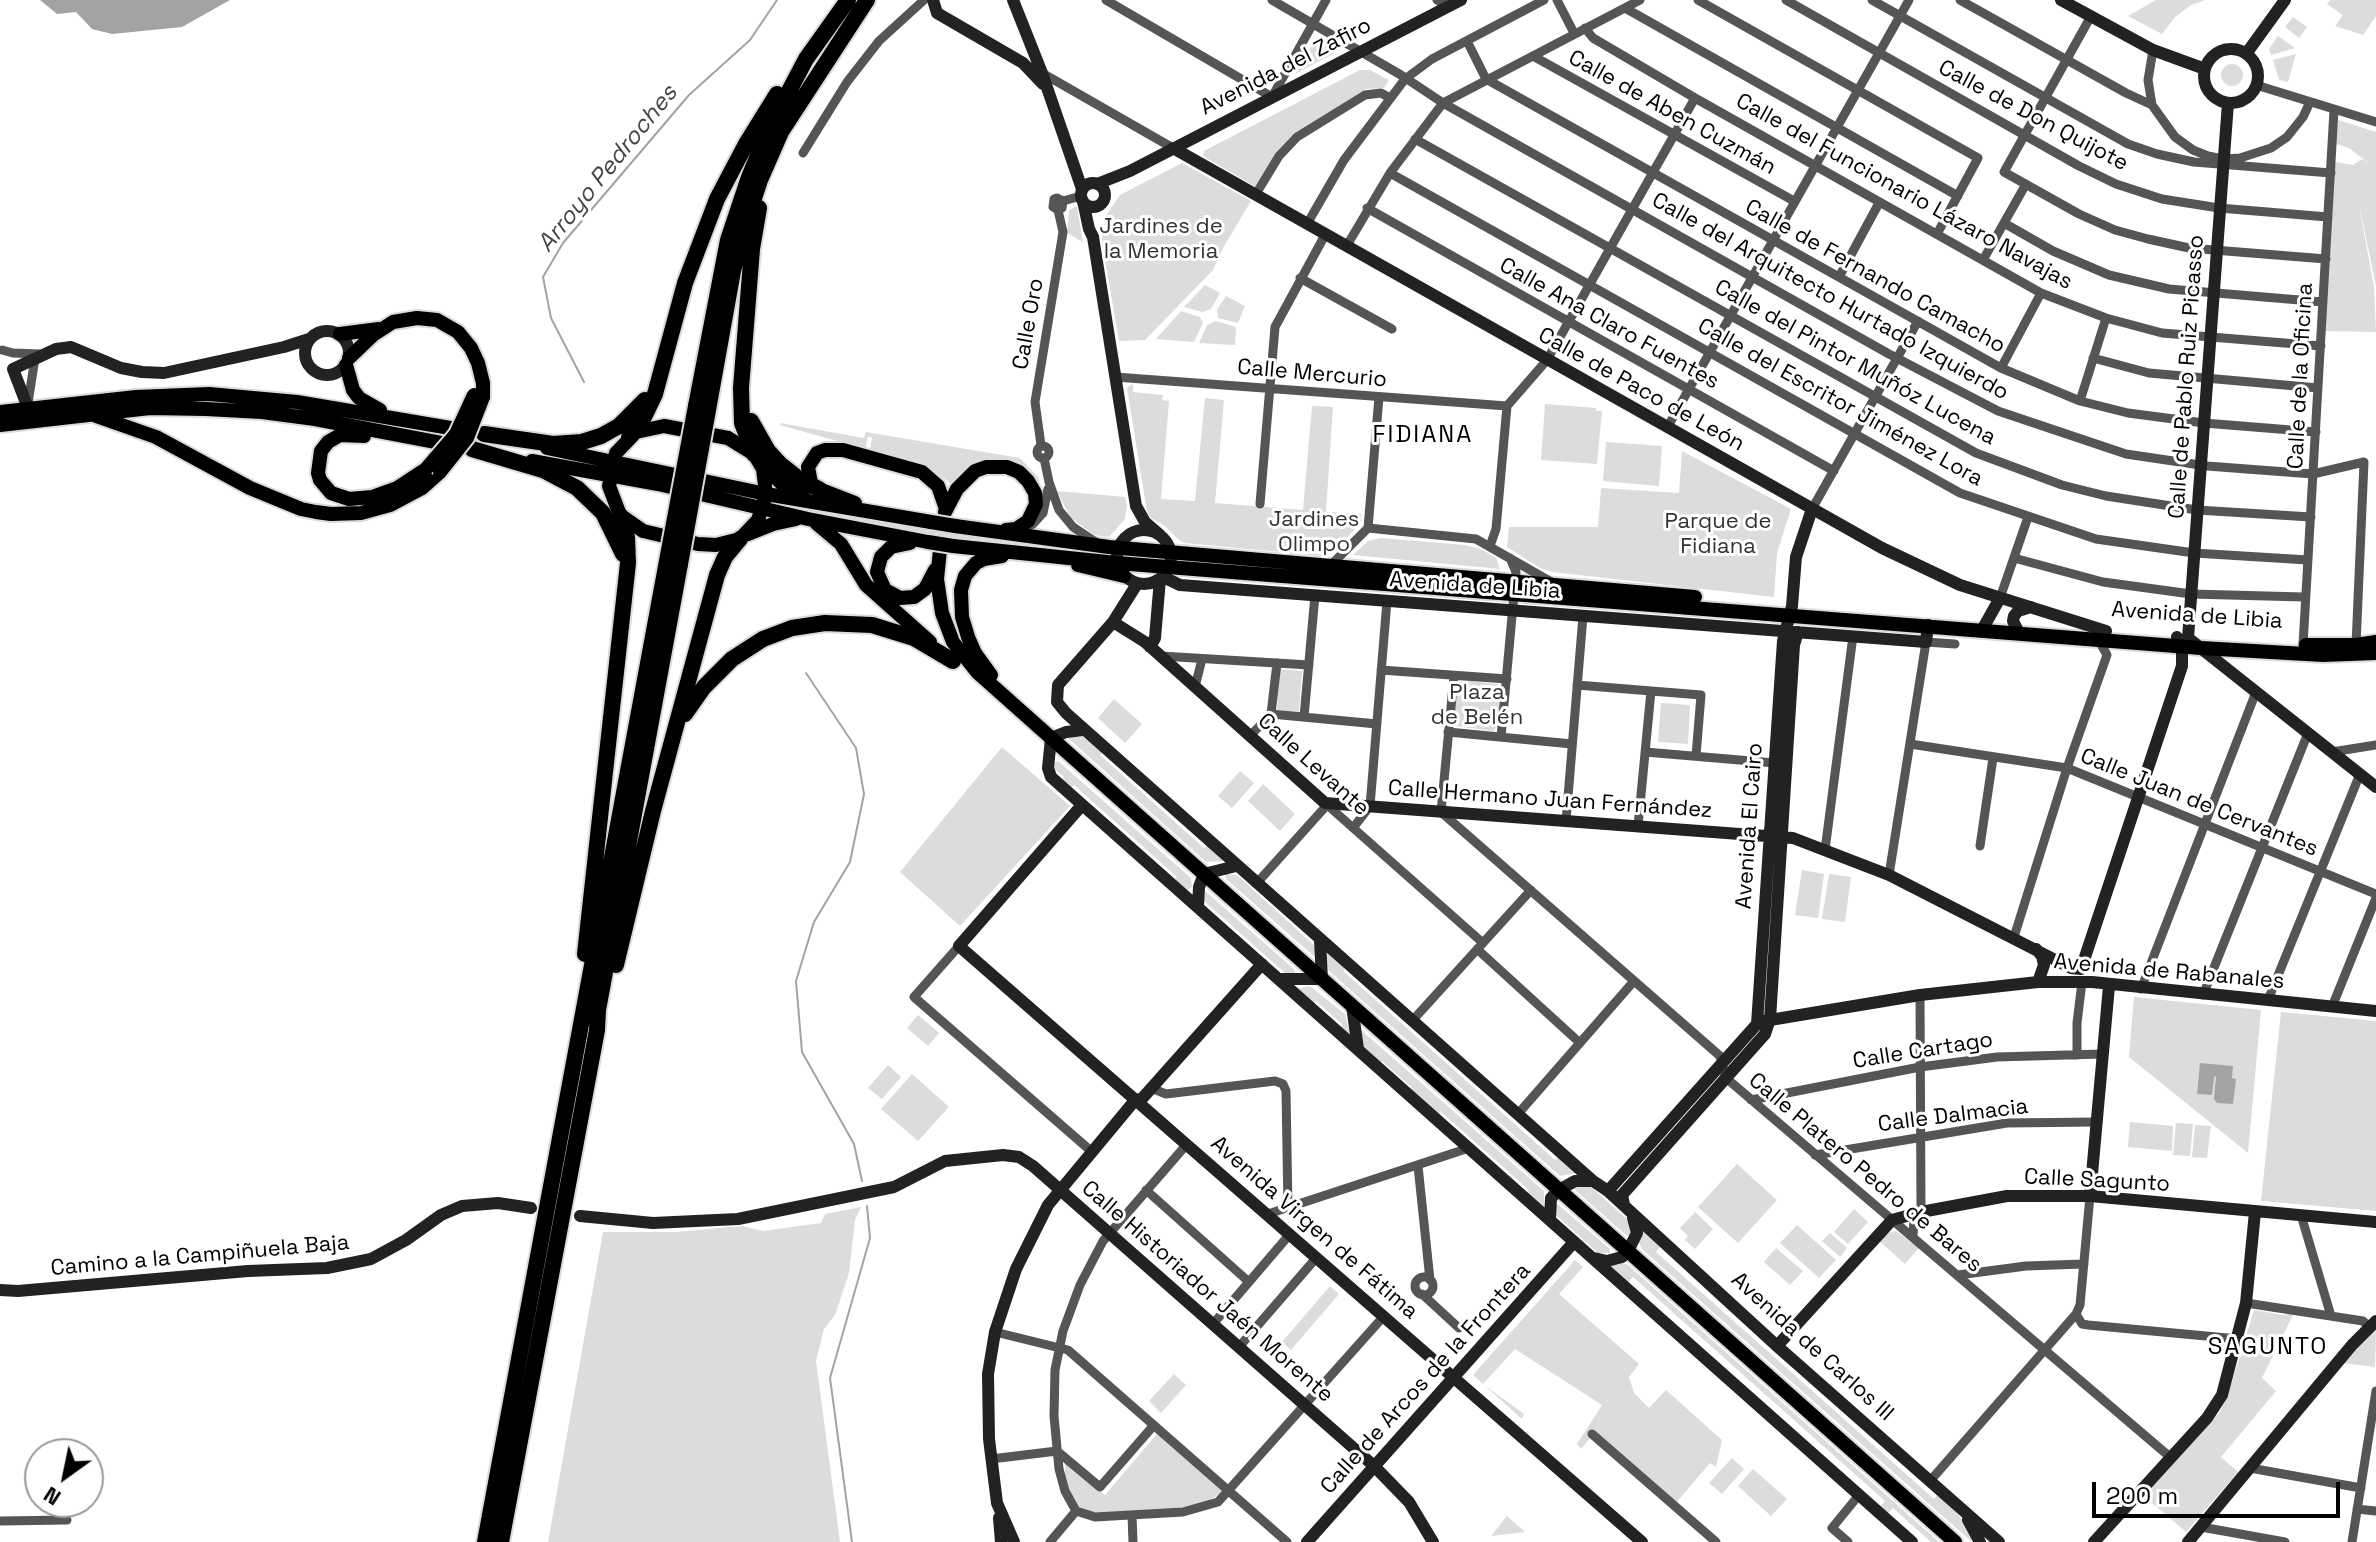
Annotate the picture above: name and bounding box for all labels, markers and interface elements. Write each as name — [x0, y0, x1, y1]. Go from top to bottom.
street label: Avenida del Zafiro — [1196, 13, 1376, 121]
street label: Calle de Aben Cuzmán — [1564, 45, 1780, 181]
street label: Calle de Don Quijote — [1934, 55, 2132, 177]
water label: Arroyo Pedroches — [532, 80, 684, 258]
street label: Calle del Funcionario Lázaro Navajas — [1731, 88, 2077, 296]
street label: Calle del Arquitecto Hurtado Izquierdo — [1647, 188, 2013, 406]
street label: Calle de Fernando Camacho — [1740, 194, 2010, 360]
park label: Jardines de la Memoria — [1099, 214, 1223, 266]
street label: Calle de Pablo Ruiz Picasso — [2164, 234, 2210, 520]
street label: Calle Ana Claro Fuentes — [1495, 253, 1723, 395]
street label: Calle del Pintor Muñóz Lucena — [1710, 274, 2000, 452]
street label: Calle Oro — [1008, 276, 1050, 372]
street label: Calle de la Oficina — [2283, 282, 2319, 470]
street label: Calle del Escritor Jiménez Lora — [1693, 313, 1987, 493]
street label: Calle de Paco de León — [1533, 322, 1749, 458]
street label: Calle Mercurio — [1236, 354, 1388, 394]
district label: FIDIANA — [1373, 421, 1473, 449]
park label: Jardines Olimpo — [1269, 507, 1359, 558]
park label: Parque de Fidiana — [1664, 509, 1772, 560]
street label: Avenida de Libia — [1388, 567, 1562, 605]
street label: Avenida de Libia — [2110, 597, 2284, 635]
park label: Plaza de Belén — [1431, 680, 1523, 732]
street label: Calle Levante — [1252, 708, 1374, 822]
street label: Avenida El Cairo — [1731, 742, 1769, 910]
street label: Calle Juan de Cervantes — [2076, 743, 2322, 863]
street label: Calle Hermano Juan Fernández — [1387, 775, 1713, 825]
street label: Avenida de Rabanales — [2052, 949, 2286, 995]
street label: Calle Cartago — [1851, 1027, 1995, 1075]
street label: Calle Platero Pedro de Bares — [1743, 1068, 1987, 1278]
street label: Calle Dalmacia — [1876, 1094, 2030, 1138]
street label: Avenida Virgen de Fátima — [1205, 1131, 1423, 1325]
street label: Calle Sagunto — [2023, 1164, 2171, 1198]
street label: Calle Historiador Jaén Morente — [1076, 1175, 1338, 1409]
street label: Camino a la Campiñuela Baja — [50, 1230, 350, 1282]
street label: Calle de Arcos de la Frontera — [1315, 1258, 1537, 1500]
street label: Avenida de Carlos III — [1725, 1267, 1899, 1427]
district label: SAGUNTO — [2208, 1333, 2328, 1361]
north arrow — [24, 1438, 104, 1518]
scale bar — [2096, 1466, 2344, 1516]
text: 200 m — [2106, 1480, 2178, 1511]
text: N — [38, 1481, 66, 1512]

